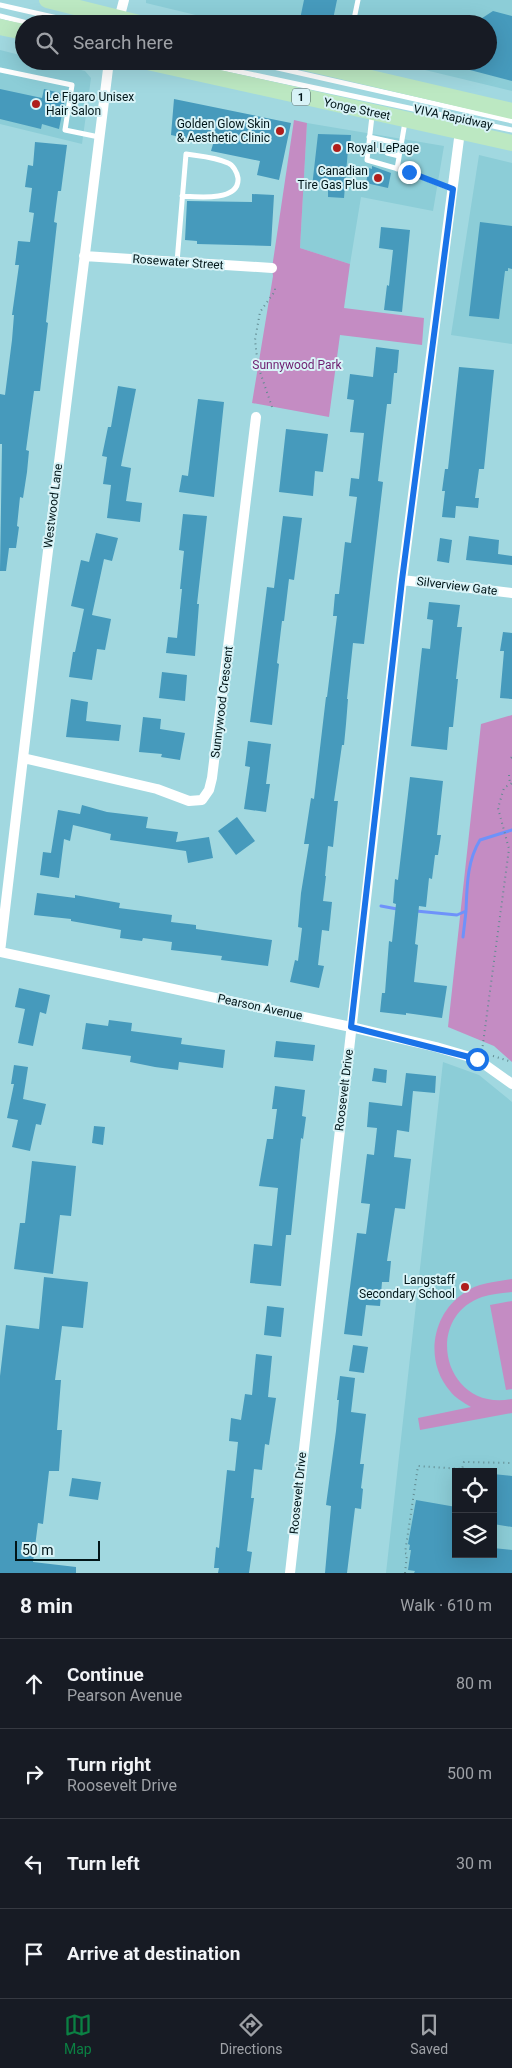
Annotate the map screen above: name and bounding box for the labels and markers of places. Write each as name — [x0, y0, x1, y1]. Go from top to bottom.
place label: Le Figaro Unisex Hair Salon — [46, 90, 134, 118]
marker: Le Figaro Unisex Hair Salon — [30, 98, 42, 110]
place label: Golden Glow Skin & Aesthetic Clinic — [177, 117, 270, 145]
marker: Golden Glow Skin & Aesthetic Clinic — [274, 125, 286, 137]
place label: Royal LePage — [347, 141, 419, 155]
marker: Royal LePage — [331, 142, 343, 154]
place label: Canadian Tire Gas Plus — [297, 164, 368, 192]
marker: Canadian Tire Gas Plus — [372, 172, 384, 184]
place label: Langstaff Secondary School — [359, 1273, 456, 1301]
marker: Langstaff Secondary School — [459, 1281, 471, 1293]

